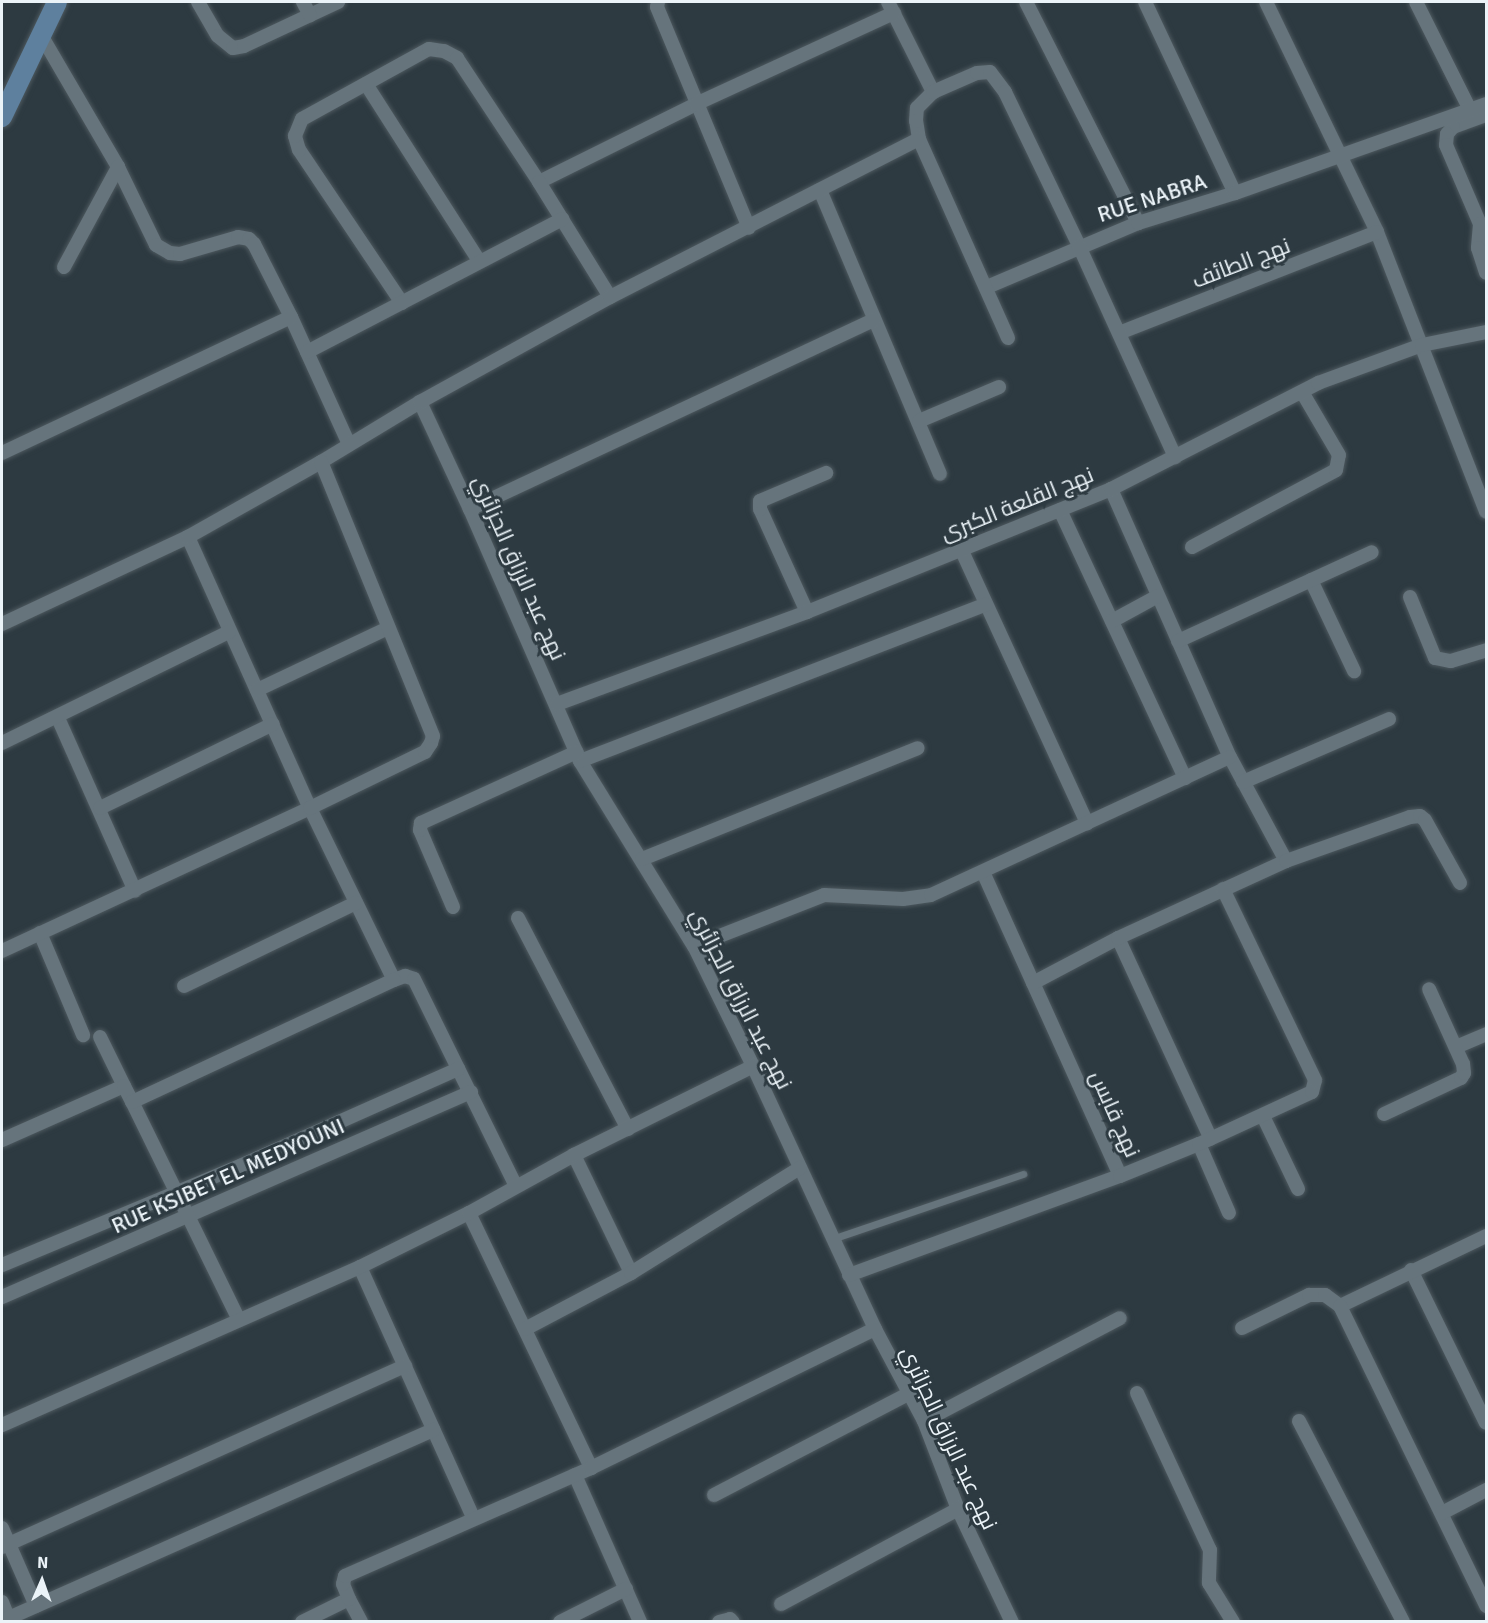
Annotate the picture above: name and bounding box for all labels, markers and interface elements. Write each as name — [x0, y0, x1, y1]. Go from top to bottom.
street label: RUE NABRA — [1094, 168, 1210, 228]
street label: نهج الطائف — [1188, 232, 1294, 294]
street label: نهج القلعة الكبرى — [937, 461, 1097, 547]
street label: نهج عبد الرزاق الجزائري — [466, 472, 572, 664]
street label: نهج عبد الرزاق الجزائري — [684, 904, 798, 1094]
street label: نهج قابس — [1084, 1067, 1146, 1161]
street label: RUE KSIBET EL MEDYOUNI — [107, 1113, 349, 1239]
street label: نهج عبد الرزاق الجزائري — [895, 1342, 1003, 1534]
north arrow — [12, 1551, 72, 1611]
text: N — [37, 1553, 49, 1573]

